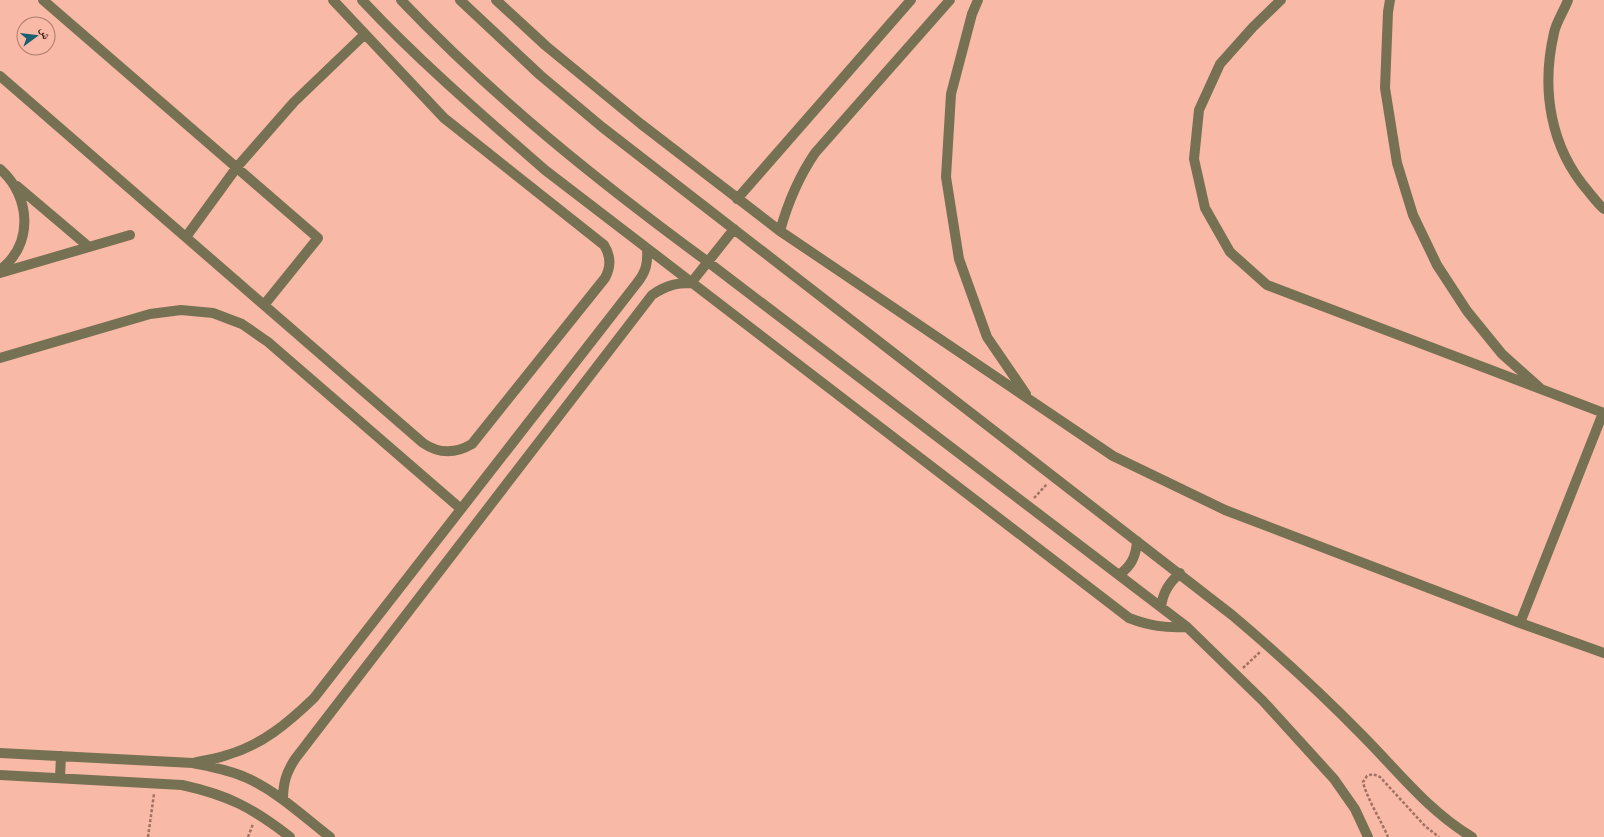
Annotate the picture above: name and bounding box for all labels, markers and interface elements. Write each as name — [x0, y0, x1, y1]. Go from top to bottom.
north arrow — [16, 16, 56, 56]
text: ش — [36, 26, 55, 41]

